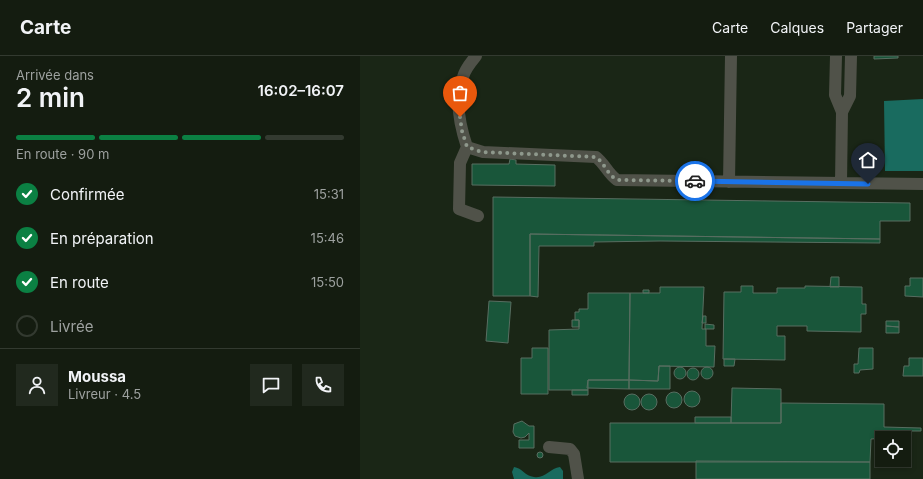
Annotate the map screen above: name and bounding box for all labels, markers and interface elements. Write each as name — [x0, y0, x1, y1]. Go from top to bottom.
text: Carte — [20, 16, 71, 39]
text: Carte — [712, 19, 748, 36]
text: Calques — [770, 19, 824, 36]
text: Partager — [846, 19, 903, 36]
text: Arrivée dans — [16, 67, 94, 83]
pin — [443, 76, 477, 117]
text: 16:02–16:07 — [258, 81, 344, 100]
text: 2 min — [16, 82, 85, 113]
icon: bag — [449, 82, 471, 104]
pin — [851, 143, 885, 184]
text: En route · 90 m — [16, 146, 109, 162]
icon: home — [857, 149, 879, 171]
courier — [675, 161, 715, 201]
icon: car — [684, 170, 706, 192]
icon: check — [16, 183, 38, 205]
text: Confirmée — [50, 185, 125, 204]
text: 15:31 — [314, 186, 344, 202]
icon: check — [16, 227, 38, 249]
text: En préparation — [50, 229, 154, 248]
text: 15:46 — [311, 230, 344, 246]
icon: check — [16, 271, 38, 293]
text: En route — [50, 273, 109, 292]
text: 15:50 — [311, 274, 344, 290]
text: Livrée — [50, 317, 93, 336]
button: person — [16, 364, 58, 406]
button: chat — [250, 364, 292, 406]
button: phone — [302, 364, 344, 406]
text: Moussa — [68, 367, 126, 386]
text: Livreur · 4.5 — [68, 386, 141, 402]
map controls — [875, 431, 911, 467]
button: locate — [875, 431, 911, 467]

